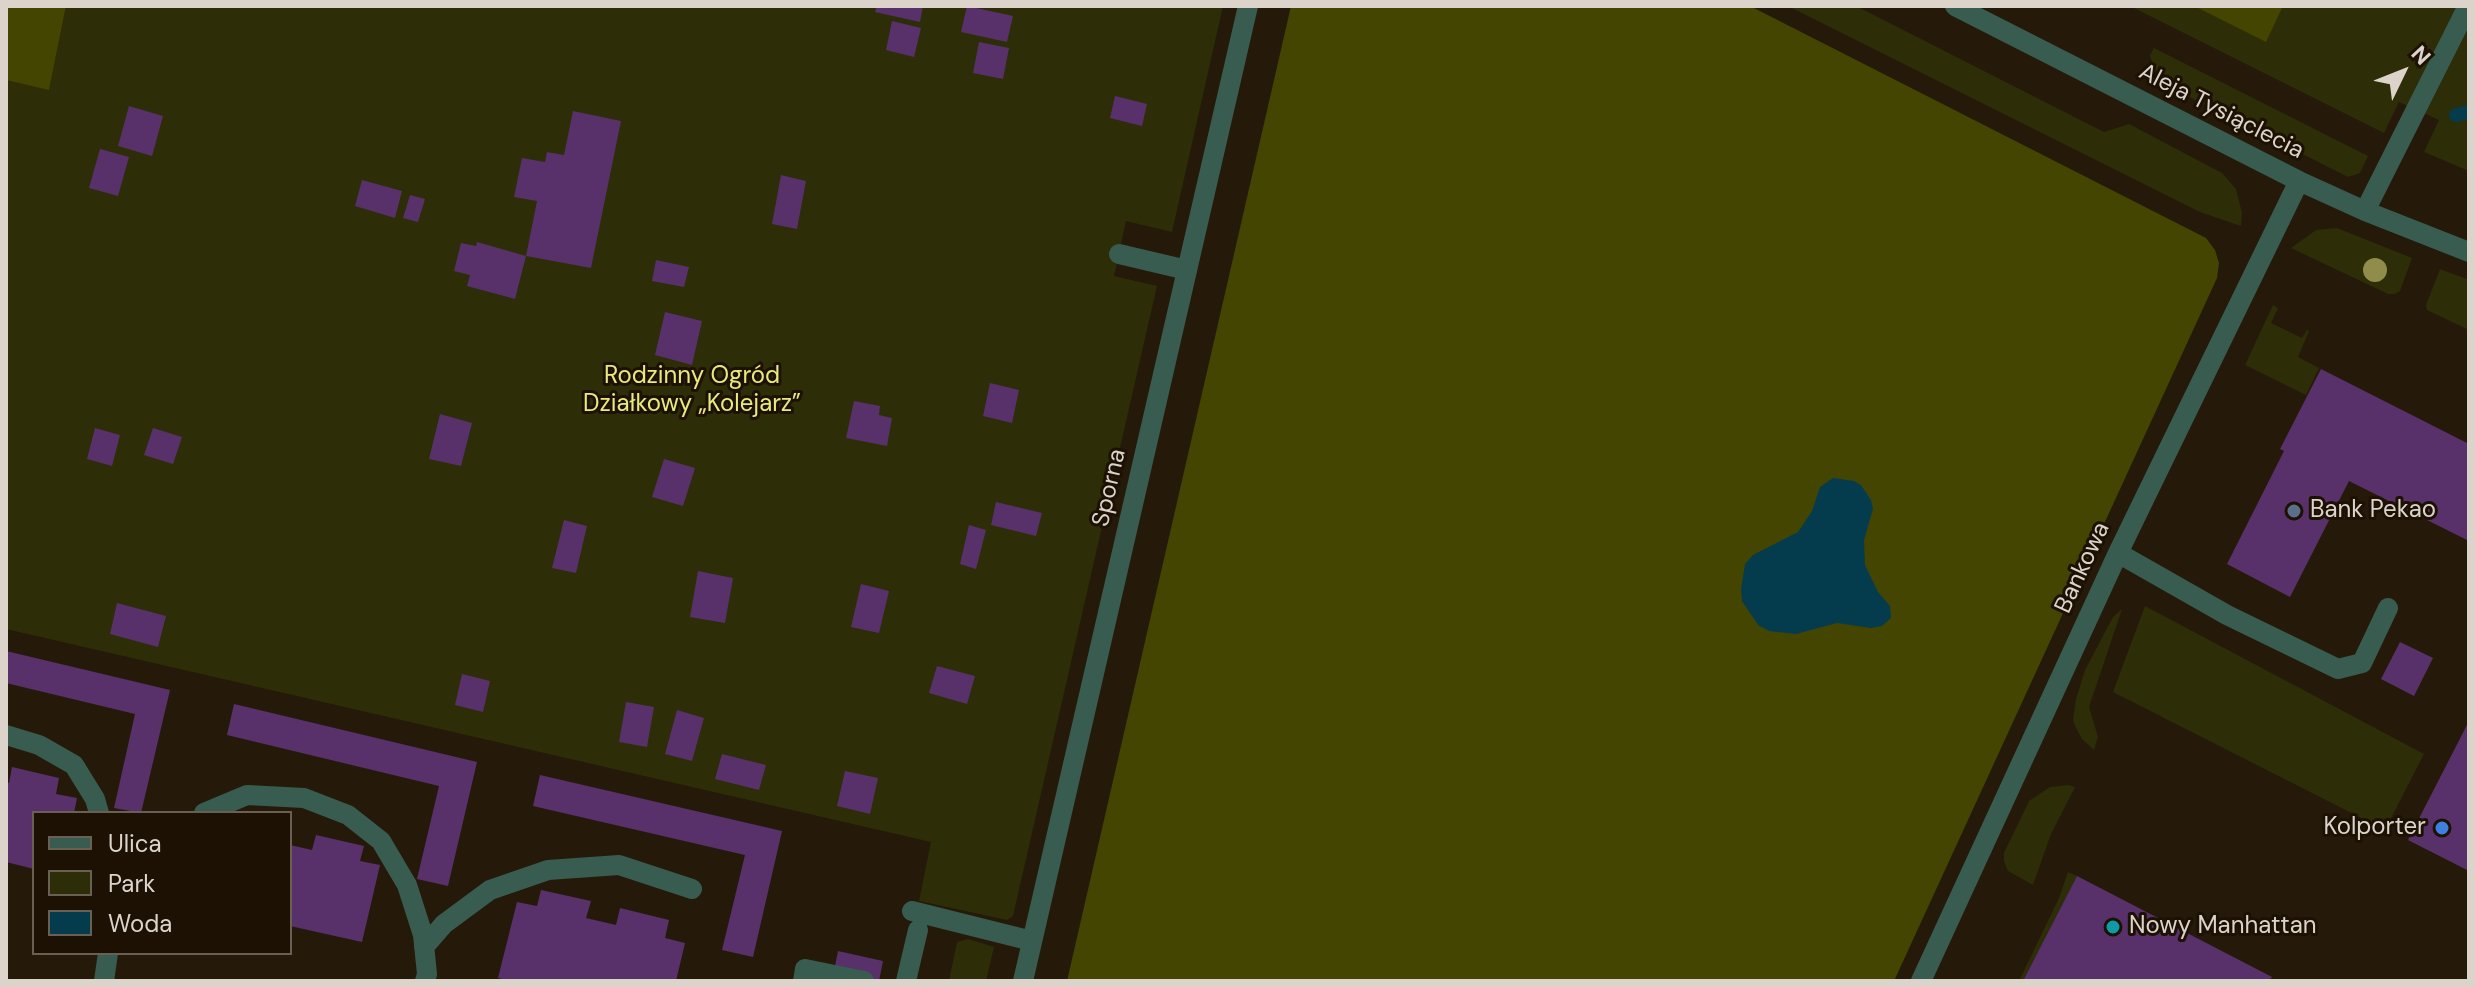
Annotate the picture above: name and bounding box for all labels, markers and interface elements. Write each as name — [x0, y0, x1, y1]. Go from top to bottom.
north arrow — [2363, 32, 2443, 112]
text: N — [2405, 40, 2437, 71]
street label: Aleja Tysiąclecia — [2134, 58, 2308, 166]
park label: Rodzinny Ogród Działkowy „Kolejarz” — [583, 363, 801, 419]
street label: Sporna — [1087, 446, 1133, 530]
place label: Bank Pekao — [2310, 497, 2436, 525]
marker: Bank Pekao — [2285, 502, 2303, 520]
street label: Bankowa — [2049, 518, 2117, 618]
legend — [32, 811, 292, 955]
place label: Kolporter — [2323, 814, 2426, 842]
marker: Kolporter — [2433, 819, 2451, 837]
text: Ulica — [108, 828, 162, 859]
text: Park — [108, 868, 155, 899]
text: Woda — [108, 908, 172, 939]
place label: Nowy Manhattan — [2129, 913, 2317, 941]
marker: Nowy Manhattan — [2104, 918, 2122, 936]

